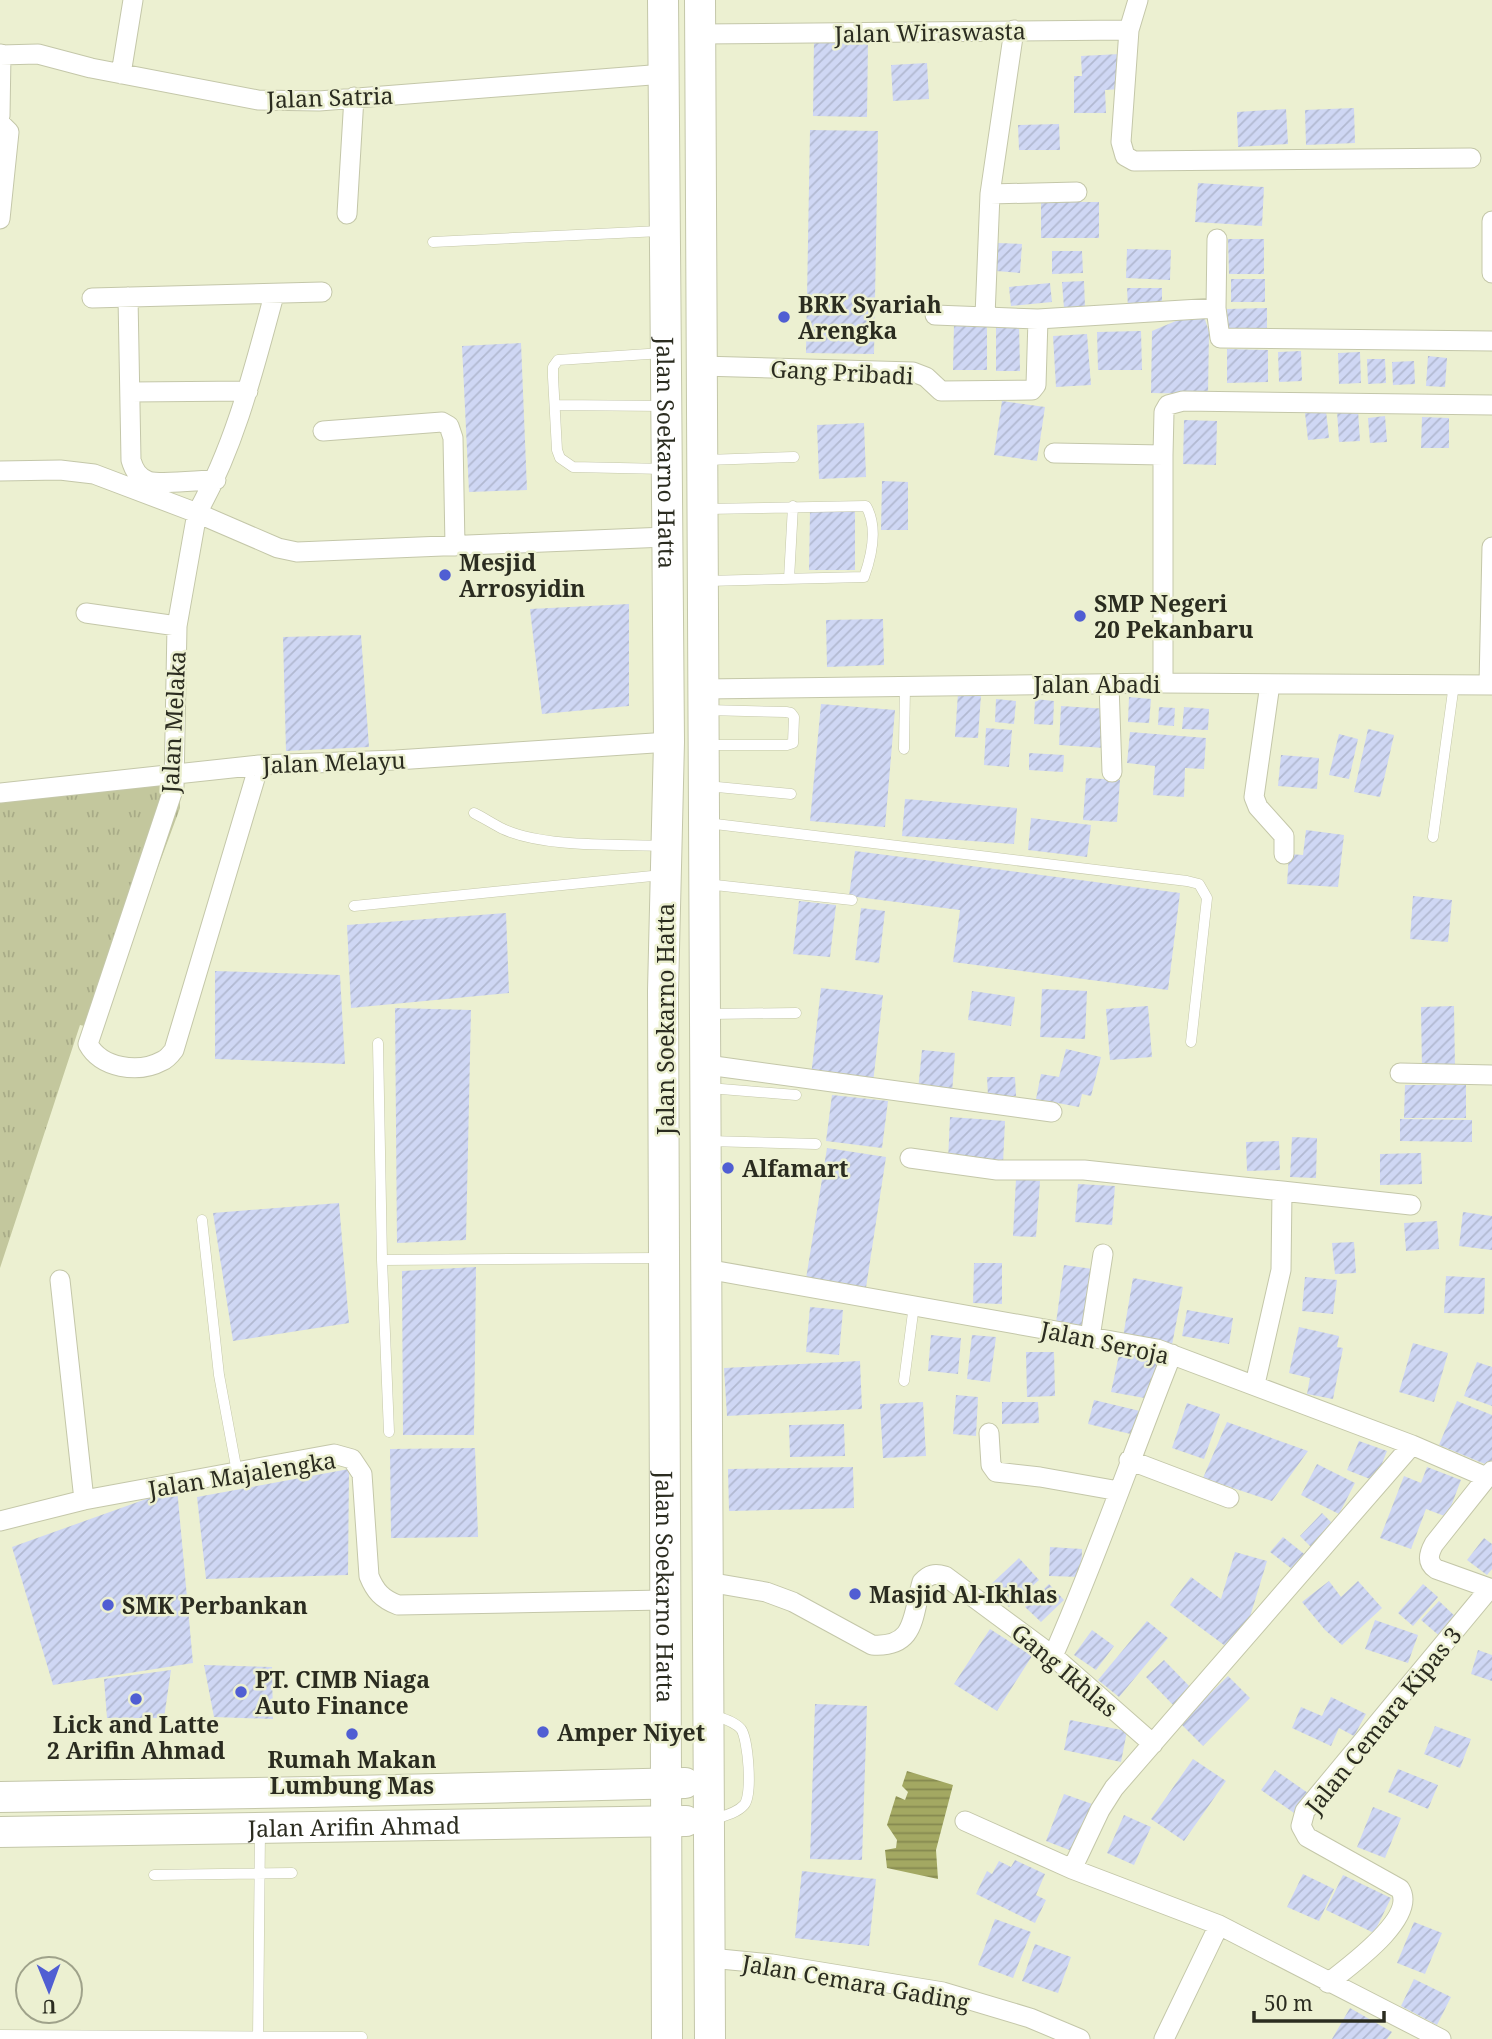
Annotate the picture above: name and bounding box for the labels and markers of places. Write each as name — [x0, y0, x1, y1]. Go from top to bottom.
place label: BRK Syariah Arengka — [798, 288, 942, 346]
marker: BRK Syariah Arengka — [776, 309, 792, 325]
place label: Mesjid Arrosyidin — [459, 546, 585, 604]
marker: Mesjid Arrosyidin — [437, 567, 453, 583]
place label: SMP Negeri 20 Pekanbaru — [1094, 587, 1254, 645]
marker: SMP Negeri 20 Pekanbaru — [1072, 608, 1088, 624]
place label: Alfamart — [742, 1152, 848, 1184]
marker: Alfamart — [720, 1160, 736, 1176]
place label: Masjid Al-Ikhlas — [869, 1578, 1057, 1610]
marker: Masjid Al-Ikhlas — [847, 1586, 863, 1602]
place label: SMK Perbankan — [122, 1589, 308, 1621]
marker: SMK Perbankan — [100, 1597, 116, 1613]
place label: PT. CIMB Niaga Auto Finance — [255, 1663, 430, 1721]
marker: PT. CIMB Niaga Auto Finance — [233, 1684, 249, 1700]
marker: Lick and Latte 2 Arifin Ahmad — [128, 1691, 144, 1707]
place label: Lick and Latte 2 Arifin Ahmad — [47, 1708, 225, 1766]
place label: Amper Niyet — [557, 1716, 705, 1748]
marker: Amper Niyet — [535, 1724, 551, 1740]
marker: Rumah Makan Lumbung Mas — [344, 1726, 360, 1742]
place label: Rumah Makan Lumbung Mas — [267, 1743, 437, 1801]

